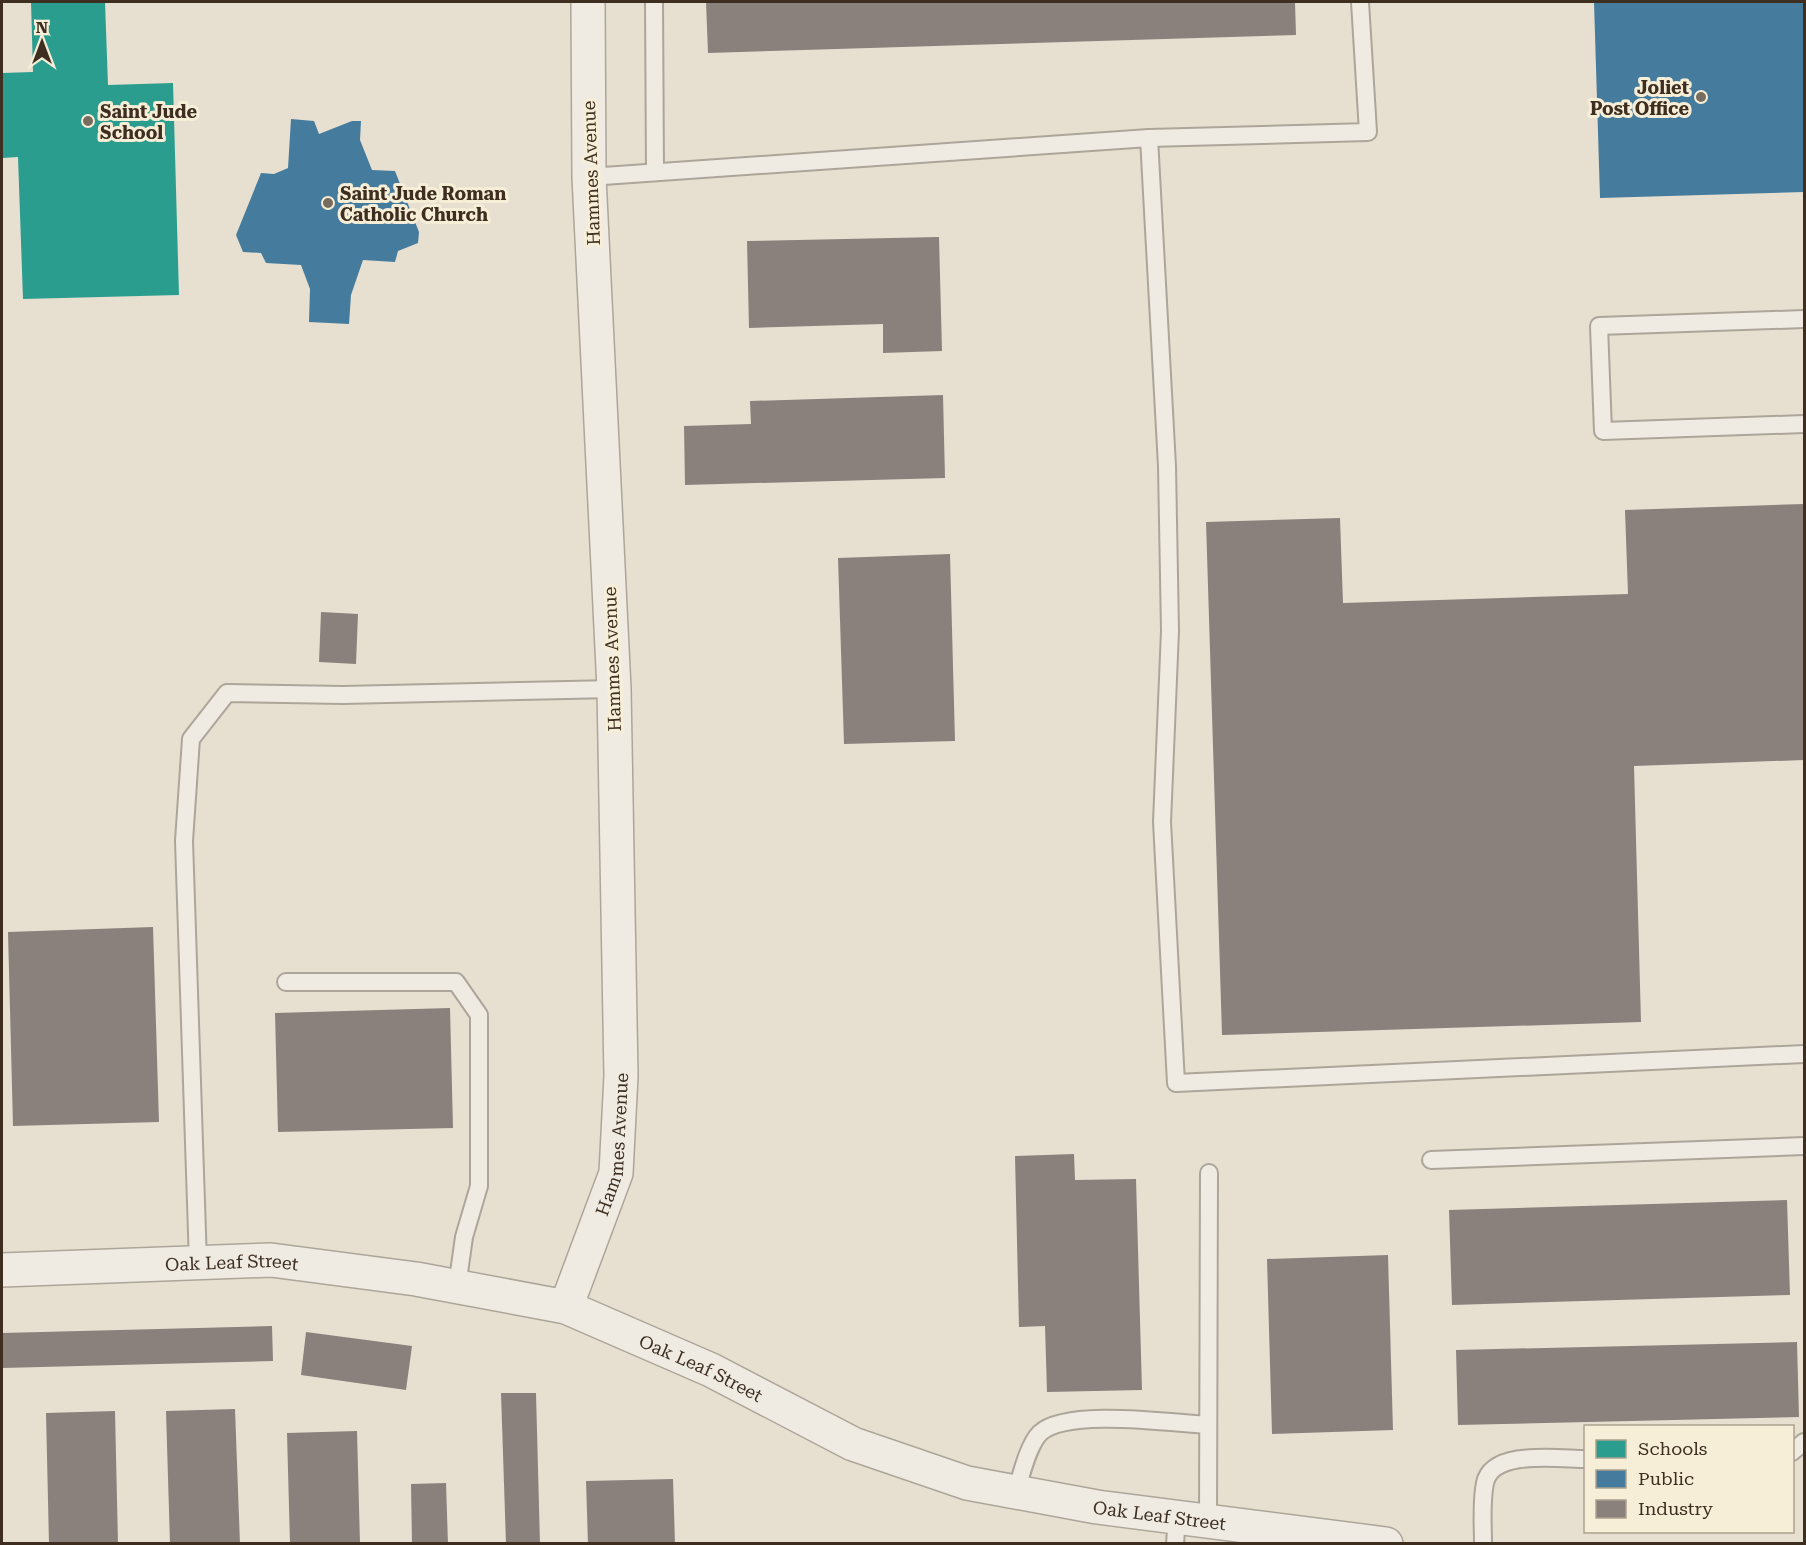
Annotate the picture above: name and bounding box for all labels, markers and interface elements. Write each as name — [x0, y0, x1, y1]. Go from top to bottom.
north arrow — [12, 12, 72, 72]
text: N — [36, 18, 48, 37]
place label: Joliet Post Office — [1590, 77, 1689, 119]
marker: Joliet Post Office — [1694, 90, 1708, 104]
street label: Hammes Avenue — [578, 100, 604, 246]
place label: Saint Jude School — [100, 101, 197, 143]
marker: Saint Jude School — [81, 114, 95, 128]
place label: Saint Jude Roman Catholic Church — [340, 183, 506, 225]
marker: Saint Jude Roman Catholic Church — [321, 196, 335, 210]
street label: Hammes Avenue — [599, 586, 625, 732]
street label: Hammes Avenue — [591, 1072, 632, 1218]
street label: Oak Leaf Street — [164, 1249, 300, 1274]
street label: Oak Leaf Street — [636, 1330, 767, 1406]
legend — [1584, 1425, 1794, 1533]
text: Schools — [1638, 1438, 1707, 1459]
text: Public — [1638, 1468, 1694, 1489]
street label: Oak Leaf Street — [1092, 1496, 1228, 1534]
text: Industry — [1638, 1498, 1713, 1519]

